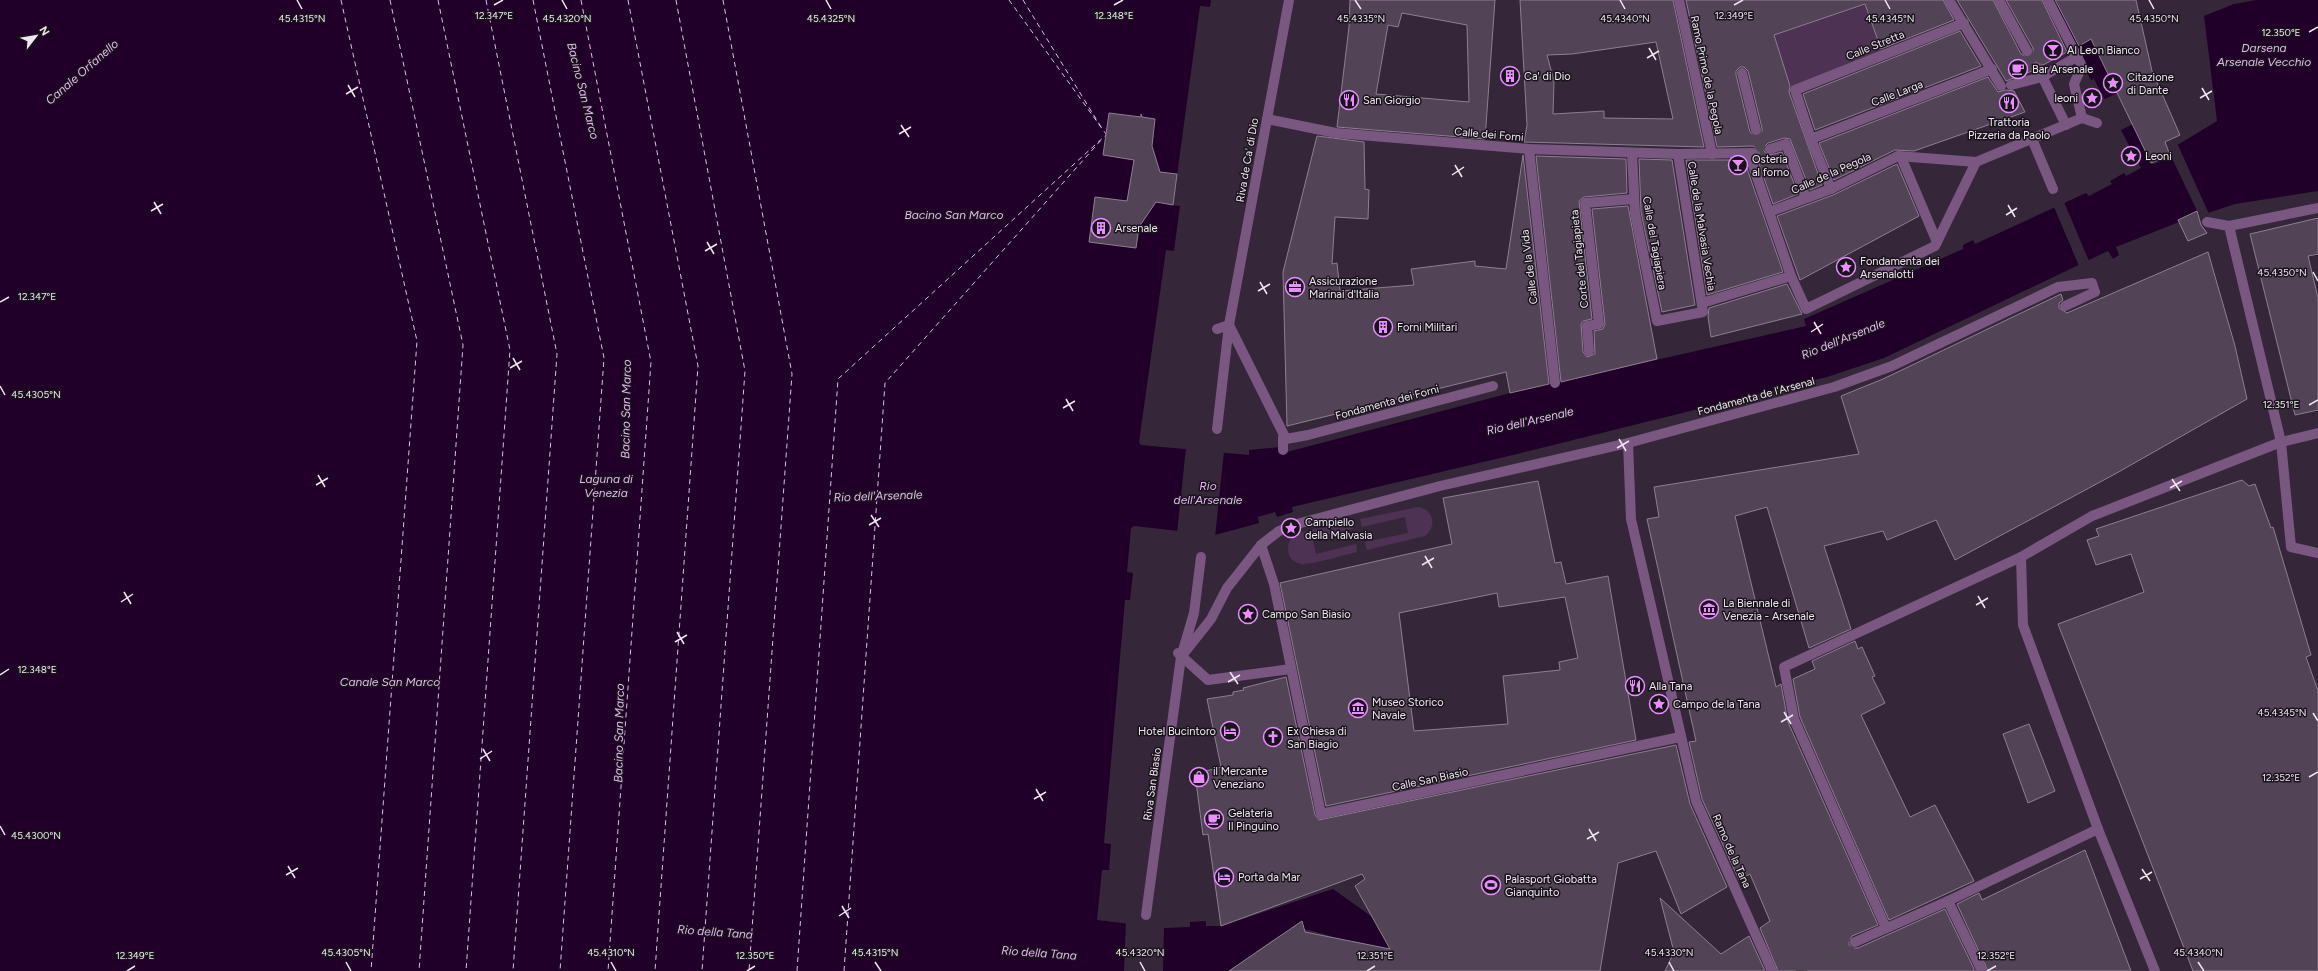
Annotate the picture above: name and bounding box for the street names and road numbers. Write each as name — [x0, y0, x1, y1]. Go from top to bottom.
street label: Ramo Primo de la Pegola — [1688, 15, 1725, 136]
street label: Calle Stretta — [1844, 28, 1906, 63]
street label: Calle Larga — [1870, 78, 1925, 109]
street label: Riva de Ca' di Dio — [1234, 117, 1261, 203]
street label: Calle dei Forni — [1454, 125, 1524, 144]
street label: Calle de la Pegola — [1789, 150, 1873, 197]
street label: Calle de la Malvasia Vechia — [1685, 160, 1718, 292]
street label: Calle del Tagiapiera — [1640, 195, 1669, 291]
street label: Corte del Tagiapieta — [1568, 209, 1591, 309]
street label: Calle de la Vida — [1518, 229, 1541, 305]
street label: Fondamenta de l'Arsenal — [1696, 375, 1816, 418]
street label: Fondamenta dei Forni — [1334, 382, 1440, 423]
street label: Riva San Biasio — [1141, 747, 1164, 821]
street label: Calle San Biasio — [1391, 765, 1469, 794]
street label: Ramo de la Tana — [1709, 812, 1754, 890]

